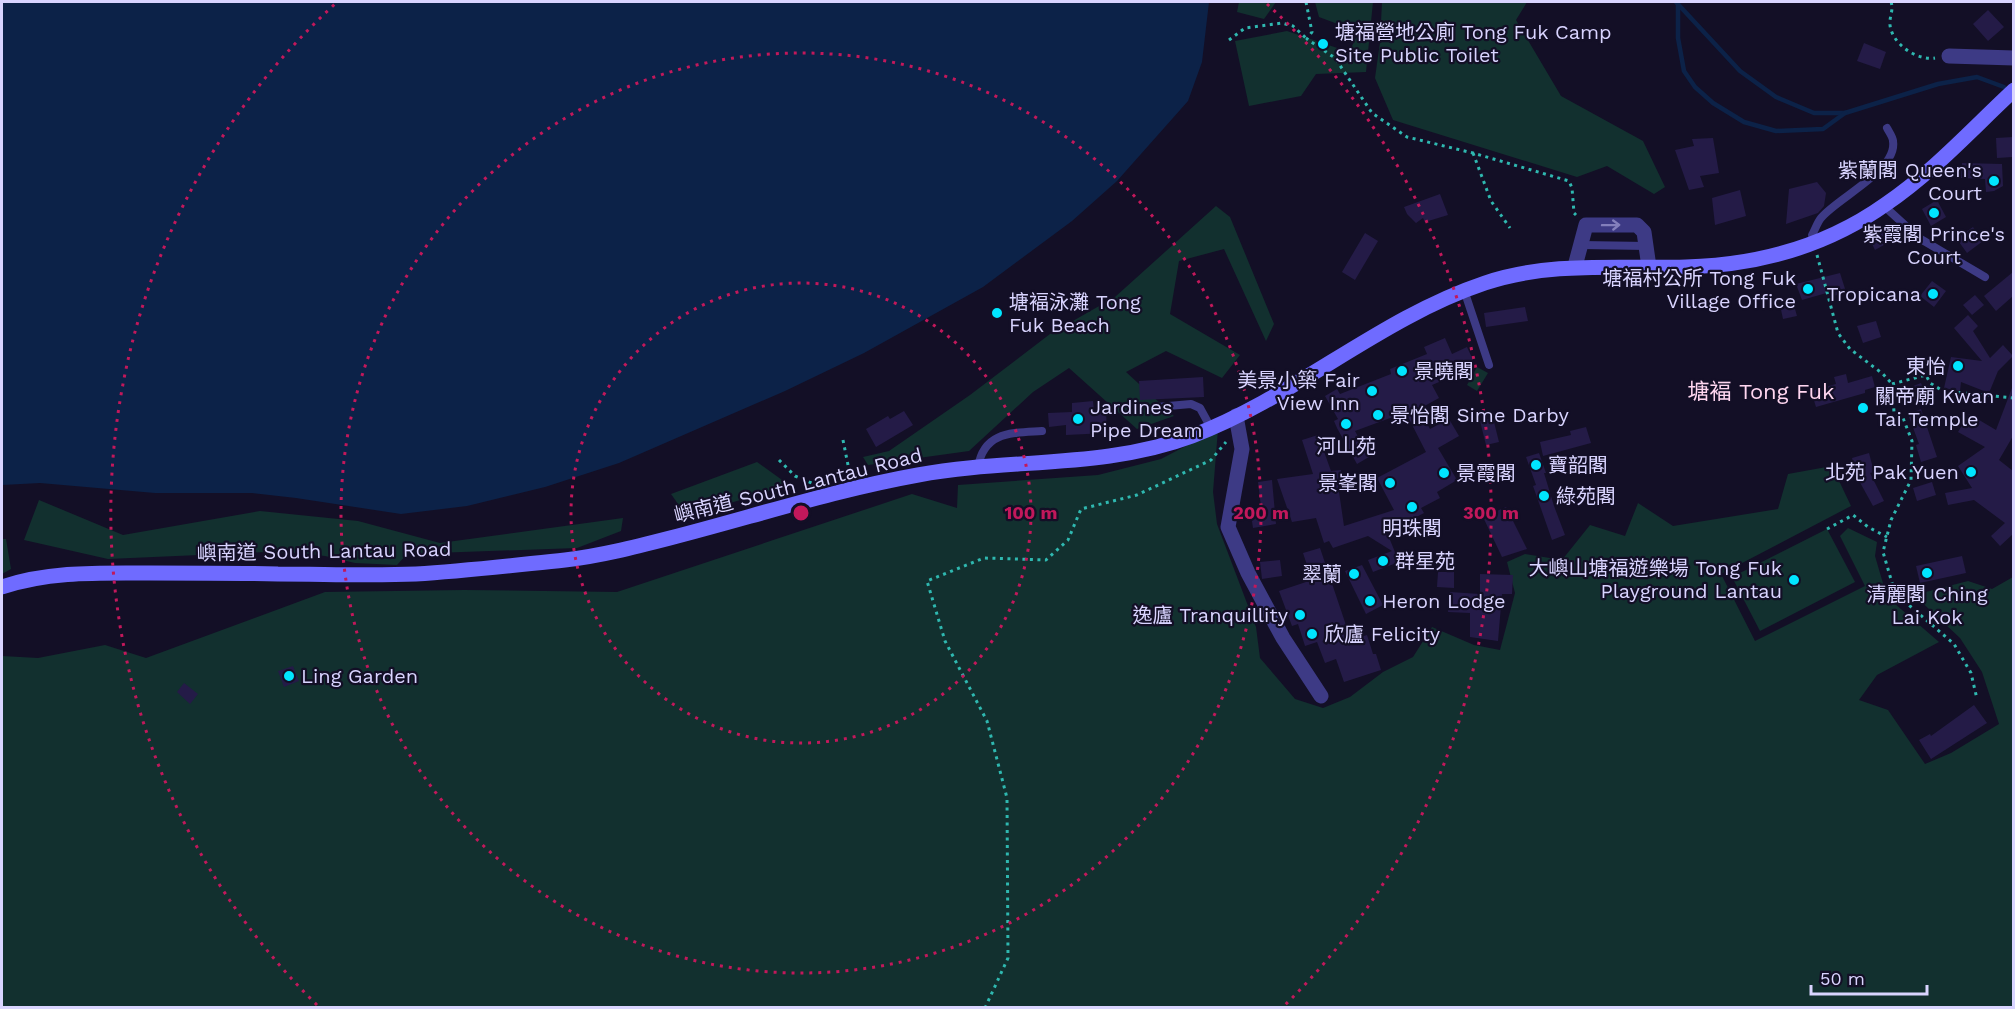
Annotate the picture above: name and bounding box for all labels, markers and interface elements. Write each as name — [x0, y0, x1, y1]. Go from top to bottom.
place label: 塘福營地公廁 Tong Fuk Camp Site Public Toilet — [1335, 20, 1612, 67]
marker: 塘福營地公廁 Tong Fuk Camp Site Public Toilet — [1316, 37, 1330, 51]
place label: 紫蘭閣 Queen's Court — [1838, 158, 1983, 205]
marker: 紫蘭閣 Queen's Court — [1987, 174, 2001, 188]
marker: 紫霞閣 Prince's Court — [1927, 206, 1941, 220]
one-way arrow — [1600, 219, 1620, 231]
place label: 紫霞閣 Prince's Court — [1863, 222, 2005, 269]
place label: 塘福村公所 Tong Fuk Village Office — [1602, 266, 1796, 313]
marker: 塘福村公所 Tong Fuk Village Office — [1801, 282, 1815, 296]
place label: Tropicana — [1826, 282, 1921, 306]
marker: Tropicana — [1926, 287, 1940, 301]
place label: 塘褔泳灘 Tong Fuk Beach — [1009, 290, 1141, 337]
marker: 塘褔泳灘 Tong Fuk Beach — [990, 306, 1004, 320]
place label: 東怡 — [1906, 354, 1946, 378]
place label: 景曉閣 — [1414, 359, 1474, 383]
marker: 東怡 — [1951, 359, 1965, 373]
marker: 景曉閣 — [1395, 364, 1409, 378]
place label: 美景小築 Fair View Inn — [1237, 368, 1360, 415]
district label: 塘褔 Tong Fuk — [1688, 379, 1834, 404]
marker: 美景小築 Fair View Inn — [1365, 384, 1379, 398]
place label: 關帝廟 Kwan Tai Temple — [1875, 384, 1994, 431]
place label: Jardines Pipe Dream — [1090, 395, 1203, 442]
marker: 關帝廟 Kwan Tai Temple — [1856, 401, 1870, 415]
place label: 景怡閣 Sime Darby — [1390, 403, 1569, 427]
marker: 景怡閣 Sime Darby — [1371, 408, 1385, 422]
marker: Jardines Pipe Dream — [1071, 412, 1085, 426]
marker: 河山苑 — [1339, 417, 1353, 431]
place label: 河山苑 — [1316, 434, 1376, 458]
street label: 嶼南道 South Lantau Road — [671, 443, 925, 527]
place label: 寶韶閣 — [1548, 453, 1608, 477]
marker: 寶韶閣 — [1529, 458, 1543, 472]
place label: 北苑 Pak Yuen — [1825, 460, 1959, 484]
place label: 景霞閣 — [1456, 461, 1516, 485]
marker: 北苑 Pak Yuen — [1964, 465, 1978, 479]
marker: 景霞閣 — [1437, 466, 1451, 480]
place label: 景峯閣 — [1318, 471, 1378, 495]
marker: 景峯閣 — [1383, 476, 1397, 490]
place label: 綠苑閣 — [1556, 484, 1616, 508]
marker: 綠苑閣 — [1537, 489, 1551, 503]
marker: 明珠閣 — [1405, 500, 1419, 514]
text: 100 m — [1004, 502, 1058, 523]
text: 200 m — [1233, 502, 1289, 523]
text: 300 m — [1463, 502, 1519, 523]
centre of rings — [791, 503, 811, 523]
place label: 明珠閣 — [1382, 516, 1442, 540]
street label: 嶼南道 South Lantau Road — [196, 537, 452, 565]
place label: 群星苑 — [1395, 549, 1455, 573]
marker: 群星苑 — [1376, 554, 1390, 568]
place label: 大嶼山塘福遊樂場 Tong Fuk Playground Lantau — [1528, 556, 1782, 603]
place label: 翠蘭 — [1302, 562, 1342, 586]
marker: 清麗閣 Ching Lai Kok — [1920, 566, 1934, 580]
marker: 翠蘭 — [1347, 567, 1361, 581]
marker: 大嶼山塘福遊樂場 Tong Fuk Playground Lantau — [1787, 573, 1801, 587]
place label: 清麗閣 Ching Lai Kok — [1866, 582, 1988, 629]
place label: Heron Lodge — [1382, 589, 1505, 613]
marker: Heron Lodge — [1363, 594, 1377, 608]
place label: 逸廬 Tranquillity — [1132, 603, 1289, 627]
marker: 逸廬 Tranquillity — [1293, 608, 1307, 622]
place label: 欣廬 Felicity — [1324, 622, 1441, 646]
marker: 欣廬 Felicity — [1305, 627, 1319, 641]
place label: Ling Garden — [301, 664, 418, 688]
marker: Ling Garden — [282, 669, 296, 683]
scale bar — [1811, 958, 1926, 996]
text: 50 m — [1820, 968, 1865, 989]

